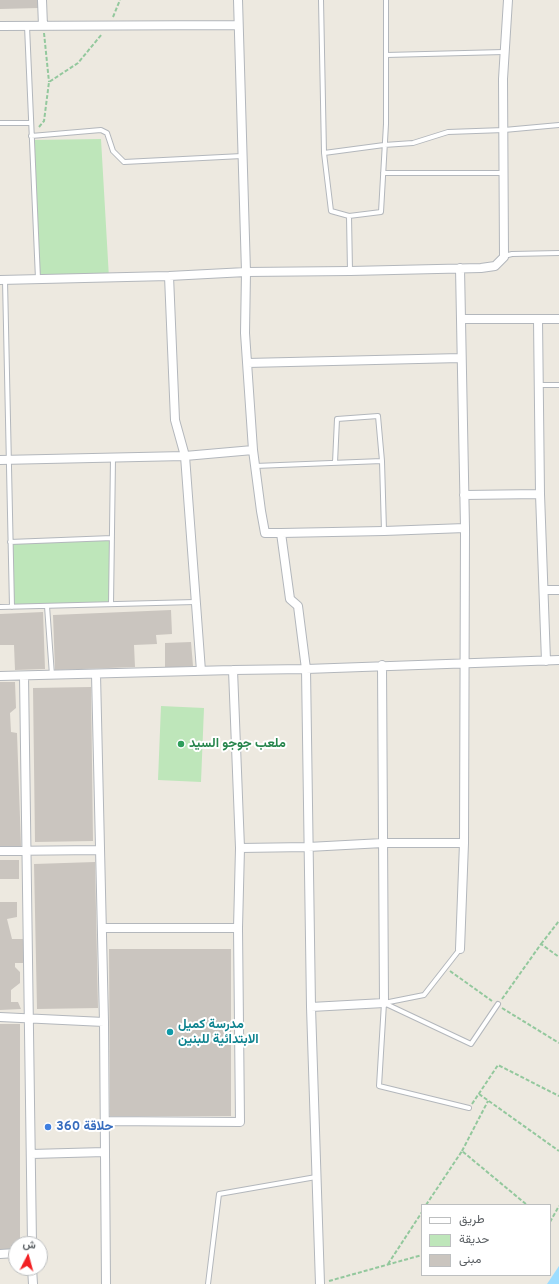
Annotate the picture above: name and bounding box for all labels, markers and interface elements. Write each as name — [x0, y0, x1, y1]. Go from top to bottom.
place label: ملعب جوجو السيد — [189, 736, 286, 752]
marker: ملعب جوجو السيد — [176, 739, 186, 749]
place label: مدرسة كميل الابتدائية للبنين — [178, 1017, 259, 1048]
marker: مدرسة كميل الابتدائية للبنين — [165, 1027, 175, 1037]
place label: حلاقة 360 — [56, 1119, 113, 1135]
marker: حلاقة 360 — [43, 1122, 53, 1132]
legend — [421, 1204, 551, 1276]
text: طريق — [459, 1212, 484, 1228]
text: حديقة — [459, 1232, 489, 1248]
north arrow — [8, 1236, 48, 1276]
text: ش — [22, 1237, 36, 1253]
text: مبنى — [459, 1252, 481, 1268]

